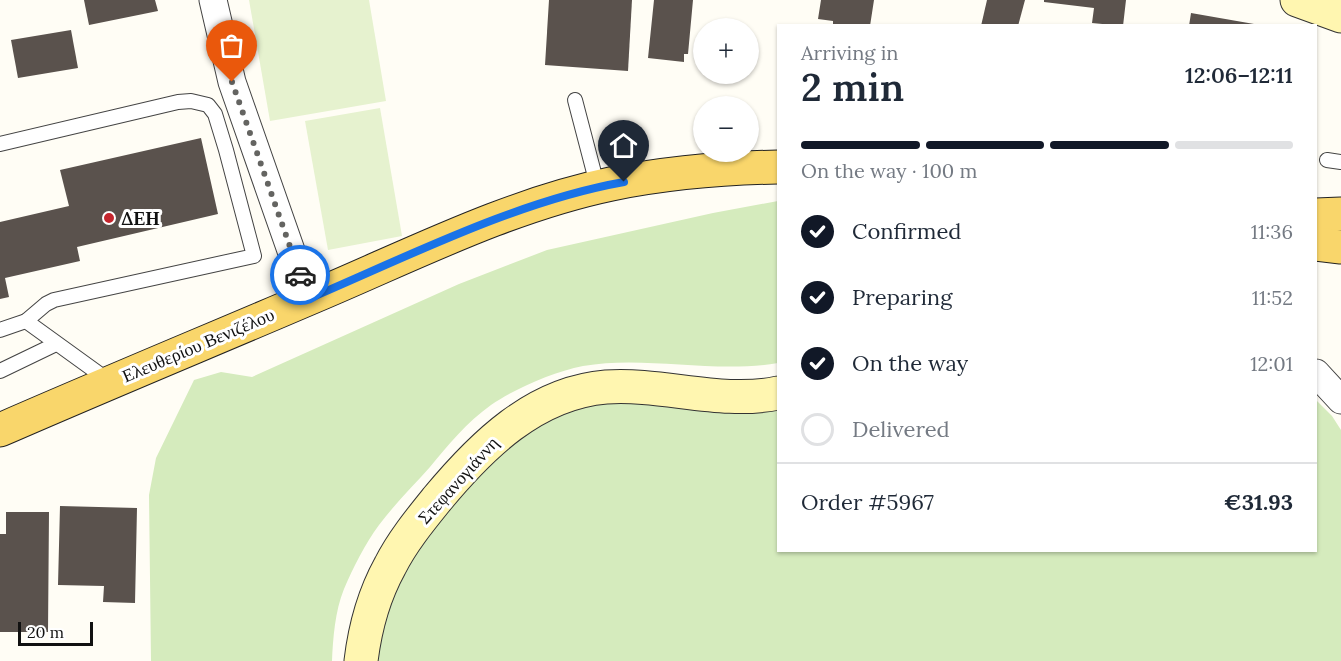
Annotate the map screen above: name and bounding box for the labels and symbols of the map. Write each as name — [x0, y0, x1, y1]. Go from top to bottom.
pin — [206, 20, 257, 82]
pin — [598, 120, 649, 182]
place label: ΔΕΗ — [121, 207, 160, 230]
marker: ΔΕΗ — [102, 211, 116, 225]
courier — [270, 245, 330, 305]
street label: Ελευθερίου Βενιζέλου — [118, 303, 278, 387]
street label: Στεφανογιάννη — [413, 431, 503, 529]
scale bar — [18, 619, 93, 646]

